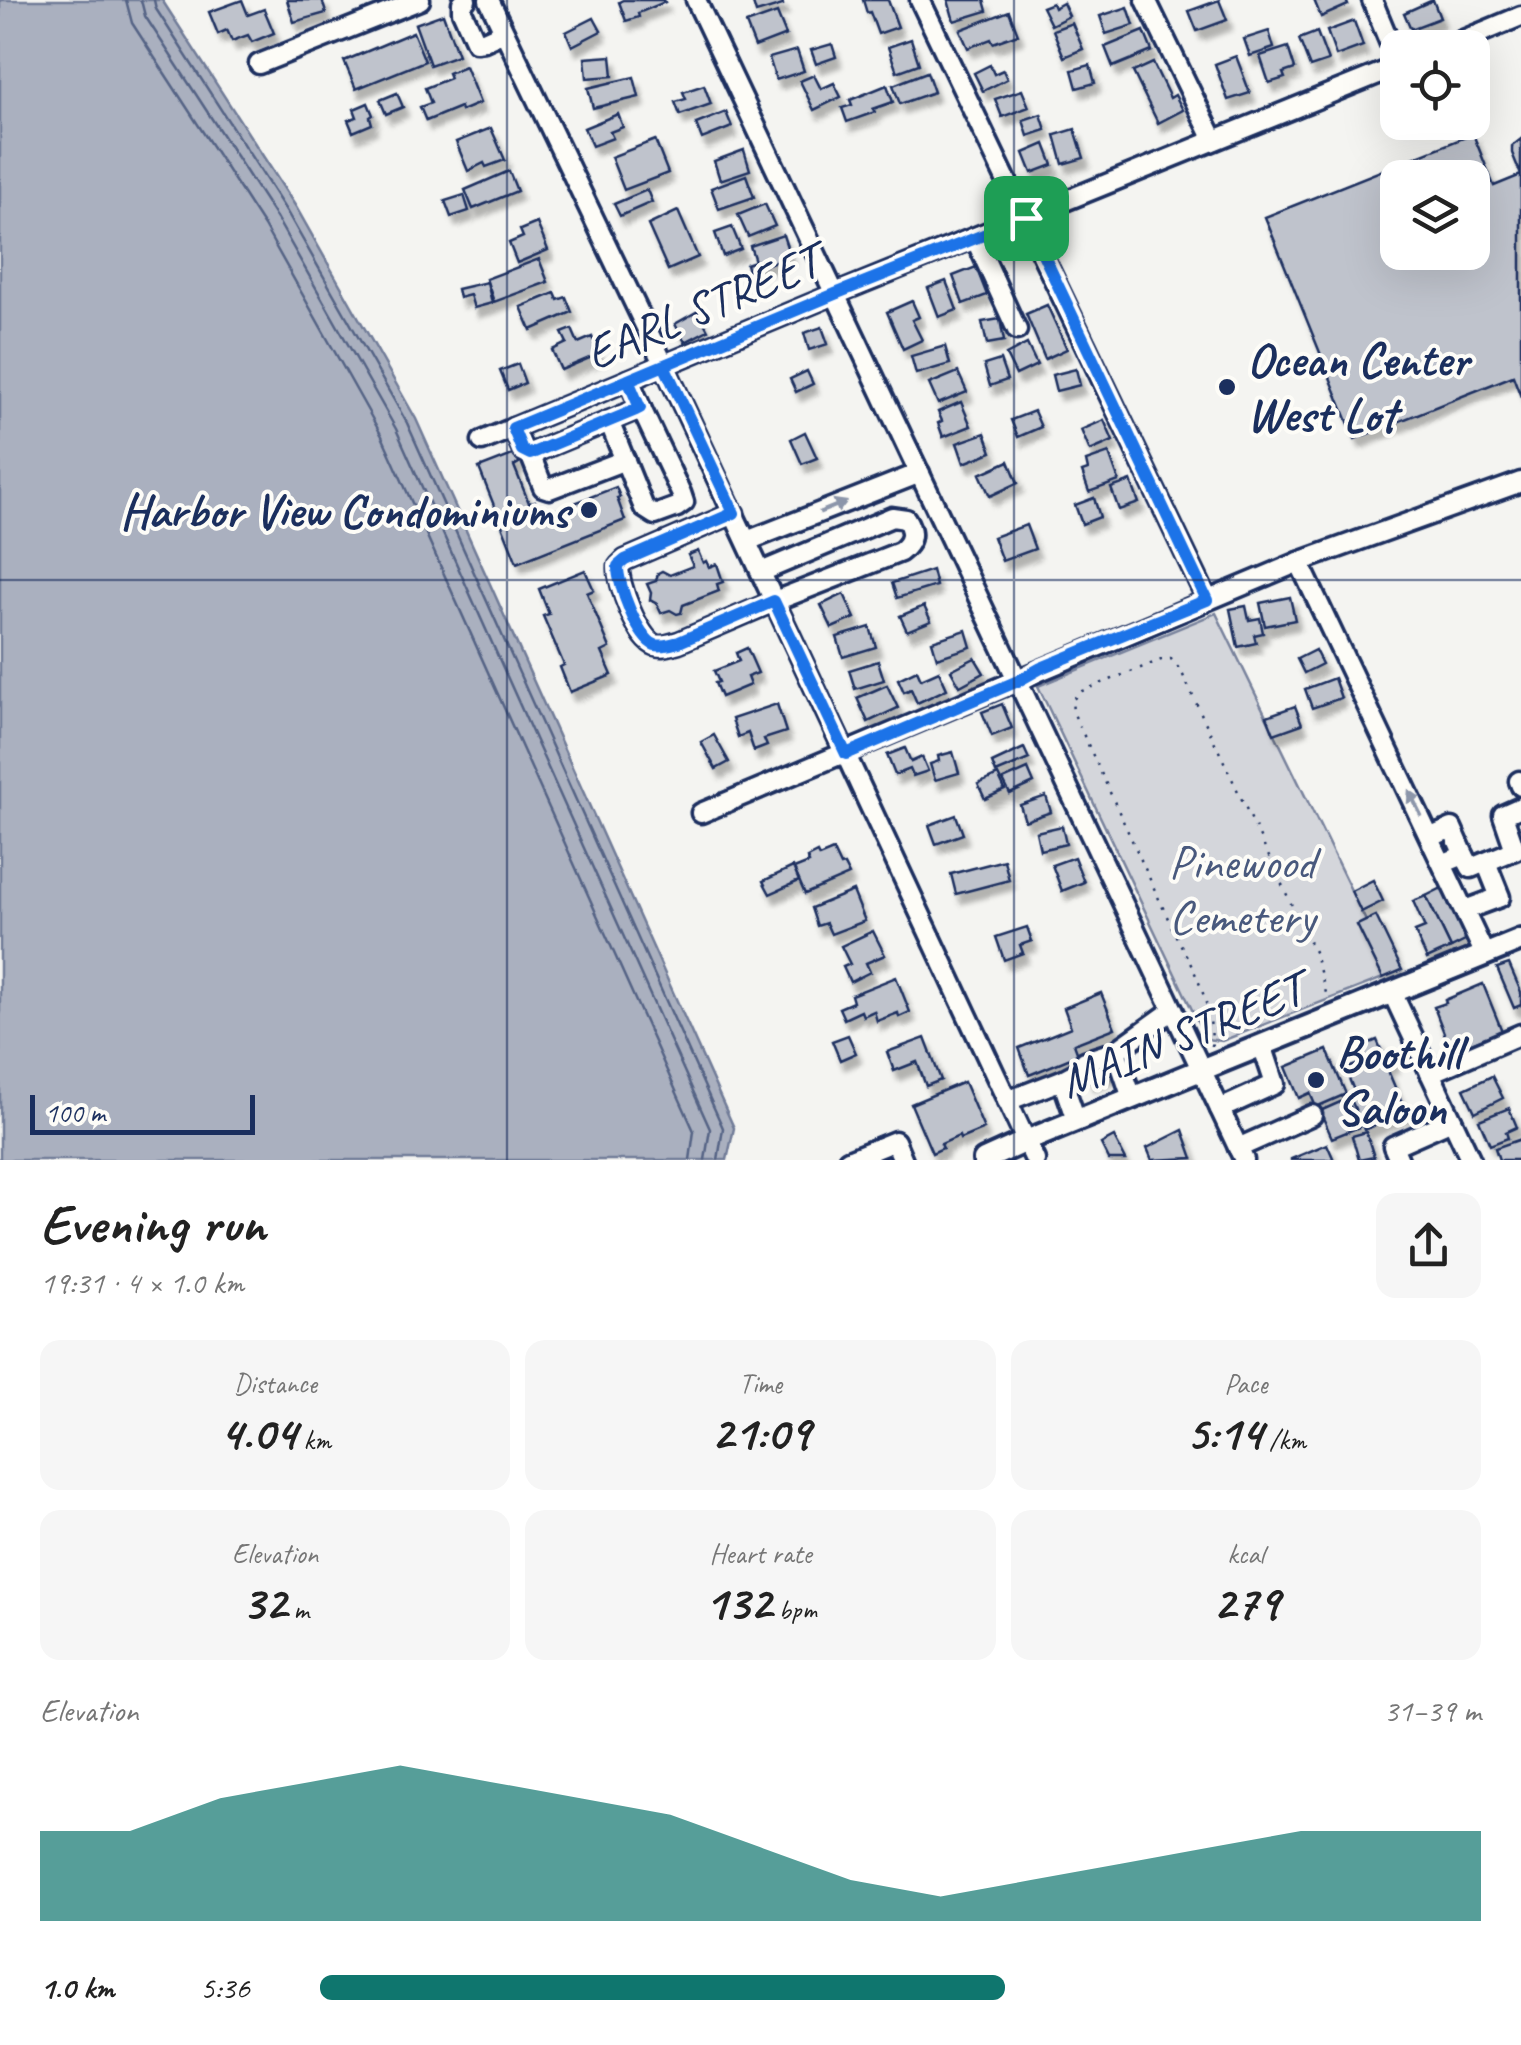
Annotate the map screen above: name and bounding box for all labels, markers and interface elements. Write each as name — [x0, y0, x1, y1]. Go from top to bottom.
map controls — [1380, 30, 1490, 270]
button: locate — [1380, 30, 1490, 140]
button: layers — [1380, 160, 1490, 270]
pin — [984, 176, 1069, 261]
icon: arrive — [999, 191, 1054, 246]
street label: EARL STREET — [576, 226, 840, 383]
place label: Ocean Center West Lot — [1247, 330, 1473, 445]
marker: Ocean Center West Lot — [1216, 376, 1238, 398]
place label: Harbor View Condominiums — [120, 481, 573, 541]
one-way arrow — [819, 498, 849, 514]
marker: Harbor View Condominiums — [578, 499, 600, 521]
one-way arrow — [1406, 788, 1423, 817]
park label: Pinewood Cemetery — [1169, 832, 1321, 947]
street label: MAIN STREET — [1050, 954, 1323, 1111]
place label: Boothill Saloon — [1336, 1023, 1470, 1138]
marker: Boothill Saloon — [1305, 1069, 1327, 1091]
scale bar — [30, 1090, 255, 1134]
text: 100 m — [45, 1095, 105, 1130]
text: Evening run — [40, 1189, 265, 1259]
button: share — [1376, 1193, 1481, 1298]
text: 19:31 · 4 × 1.0 km — [40, 1262, 244, 1303]
text: Distance — [233, 1366, 317, 1401]
text: Time — [739, 1366, 782, 1401]
text: Pace — [1224, 1366, 1267, 1401]
text: 4.04 — [219, 1401, 297, 1464]
text: 21:09 — [711, 1401, 810, 1464]
text: 5:14 — [1186, 1401, 1262, 1464]
text: km — [297, 1422, 331, 1457]
text: /km — [1262, 1422, 1306, 1457]
text: Elevation — [232, 1536, 318, 1571]
text: Heart rate — [709, 1536, 812, 1571]
text: kcal — [1227, 1536, 1264, 1571]
text: 32 — [241, 1571, 286, 1634]
text: 132 — [704, 1571, 772, 1634]
text: 279 — [1212, 1571, 1279, 1634]
text: m — [286, 1592, 309, 1627]
text: bpm — [772, 1592, 817, 1627]
text: Elevation — [40, 1690, 138, 1731]
text: 31–39 m — [1383, 1690, 1481, 1731]
text: 1.0 km — [40, 1967, 114, 2008]
text: 5:36 — [200, 1967, 250, 2008]

